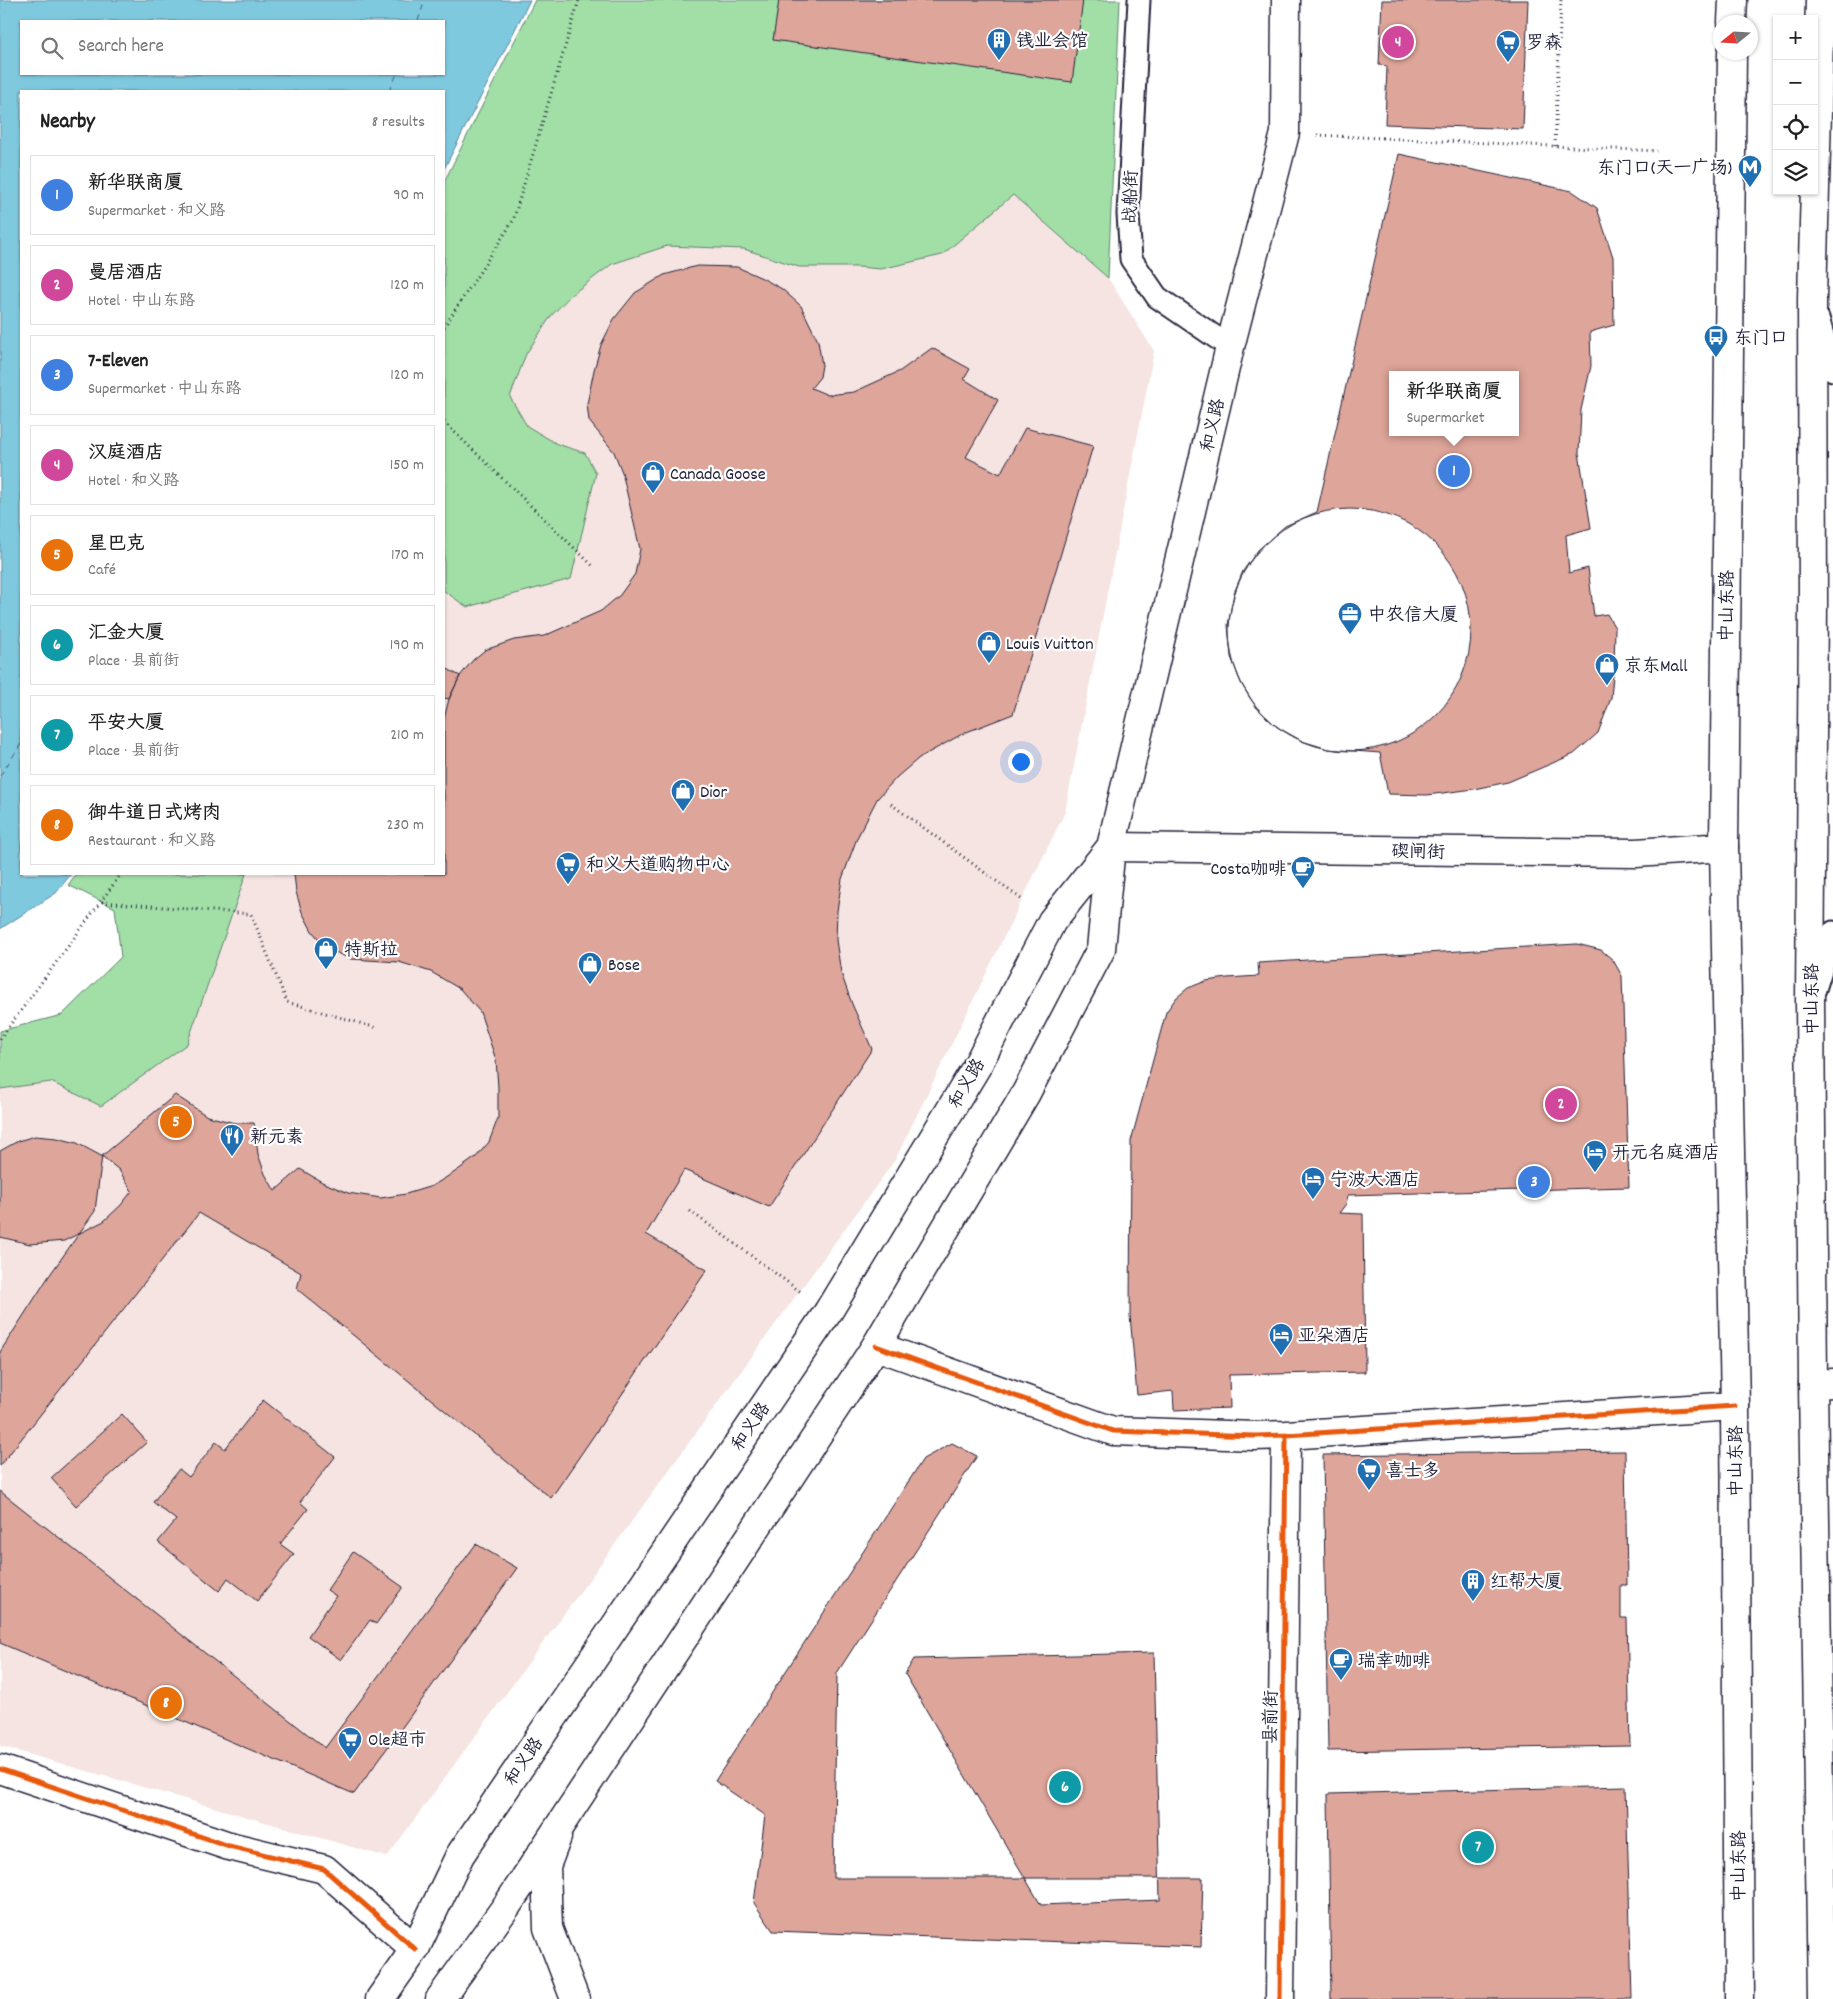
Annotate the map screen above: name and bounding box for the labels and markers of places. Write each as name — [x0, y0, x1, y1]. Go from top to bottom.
pin: 4 — [1382, 23, 1414, 61]
building icon: 钱业会馆 — [986, 27, 1012, 61]
supermarket icon: 罗森 — [1495, 29, 1521, 63]
place label: 钱业会馆 — [1016, 30, 1088, 55]
place label: 罗森 — [1526, 32, 1562, 57]
metro station icon: 东门口(天一广场) — [1737, 154, 1763, 188]
place label: 东门口(天一广场) — [1597, 157, 1732, 182]
bus stop icon: 东门口 — [1703, 324, 1729, 358]
place label: 东门口 — [1734, 327, 1788, 352]
pin: 1 — [1438, 452, 1470, 490]
shop icon: Canada Goose — [640, 460, 666, 494]
place label: Canada Goose — [670, 463, 766, 488]
office icon: 中农信大厦 — [1337, 601, 1363, 635]
place label: 中农信大厦 — [1368, 604, 1458, 629]
shop icon: Louis Vuitton — [976, 630, 1002, 664]
place label: Louis Vuitton — [1006, 633, 1093, 658]
shop icon: 京东Mall — [1594, 652, 1620, 686]
place label: 京东Mall — [1624, 655, 1688, 680]
shop icon: Dior — [670, 778, 696, 812]
place label: Dior — [700, 781, 728, 806]
supermarket icon: 和义大道购物中心 — [555, 851, 581, 885]
place label: 和义大道购物中心 — [586, 854, 730, 879]
cafe icon: Costa咖啡 — [1290, 855, 1316, 889]
place label: Costa咖啡 — [1210, 858, 1286, 883]
shop icon: 特斯拉 — [313, 936, 339, 970]
place label: 特斯拉 — [344, 939, 398, 964]
shop icon: Bose — [577, 951, 603, 985]
place label: Bose — [608, 954, 640, 979]
pin: 2 — [1545, 1085, 1577, 1123]
pin: 5 — [160, 1103, 192, 1141]
restaurant icon: 新元素 — [219, 1123, 245, 1157]
place label: 新元素 — [250, 1126, 304, 1151]
hotel icon: 开元名庭酒店 — [1582, 1139, 1608, 1173]
place label: 开元名庭酒店 — [1612, 1142, 1720, 1167]
pin: 3 — [1518, 1163, 1550, 1201]
hotel icon: 宁波大酒店 — [1300, 1166, 1326, 1200]
place label: 宁波大酒店 — [1330, 1169, 1420, 1194]
hotel icon: 亚朵酒店 — [1268, 1322, 1294, 1356]
place label: 亚朵酒店 — [1298, 1325, 1370, 1350]
supermarket icon: 喜士多 — [1356, 1457, 1382, 1491]
place label: 喜士多 — [1386, 1460, 1440, 1485]
building icon: 红帮大厦 — [1460, 1568, 1486, 1602]
place label: 红帮大厦 — [1490, 1571, 1562, 1596]
cafe icon: 瑞幸咖啡 — [1328, 1647, 1354, 1681]
place label: 瑞幸咖啡 — [1358, 1650, 1430, 1675]
pin: 8 — [150, 1684, 182, 1722]
supermarket icon: Ole超市 — [337, 1726, 363, 1760]
place label: Ole超市 — [368, 1729, 427, 1754]
pin: 6 — [1049, 1768, 1081, 1806]
pin: 7 — [1462, 1828, 1494, 1866]

